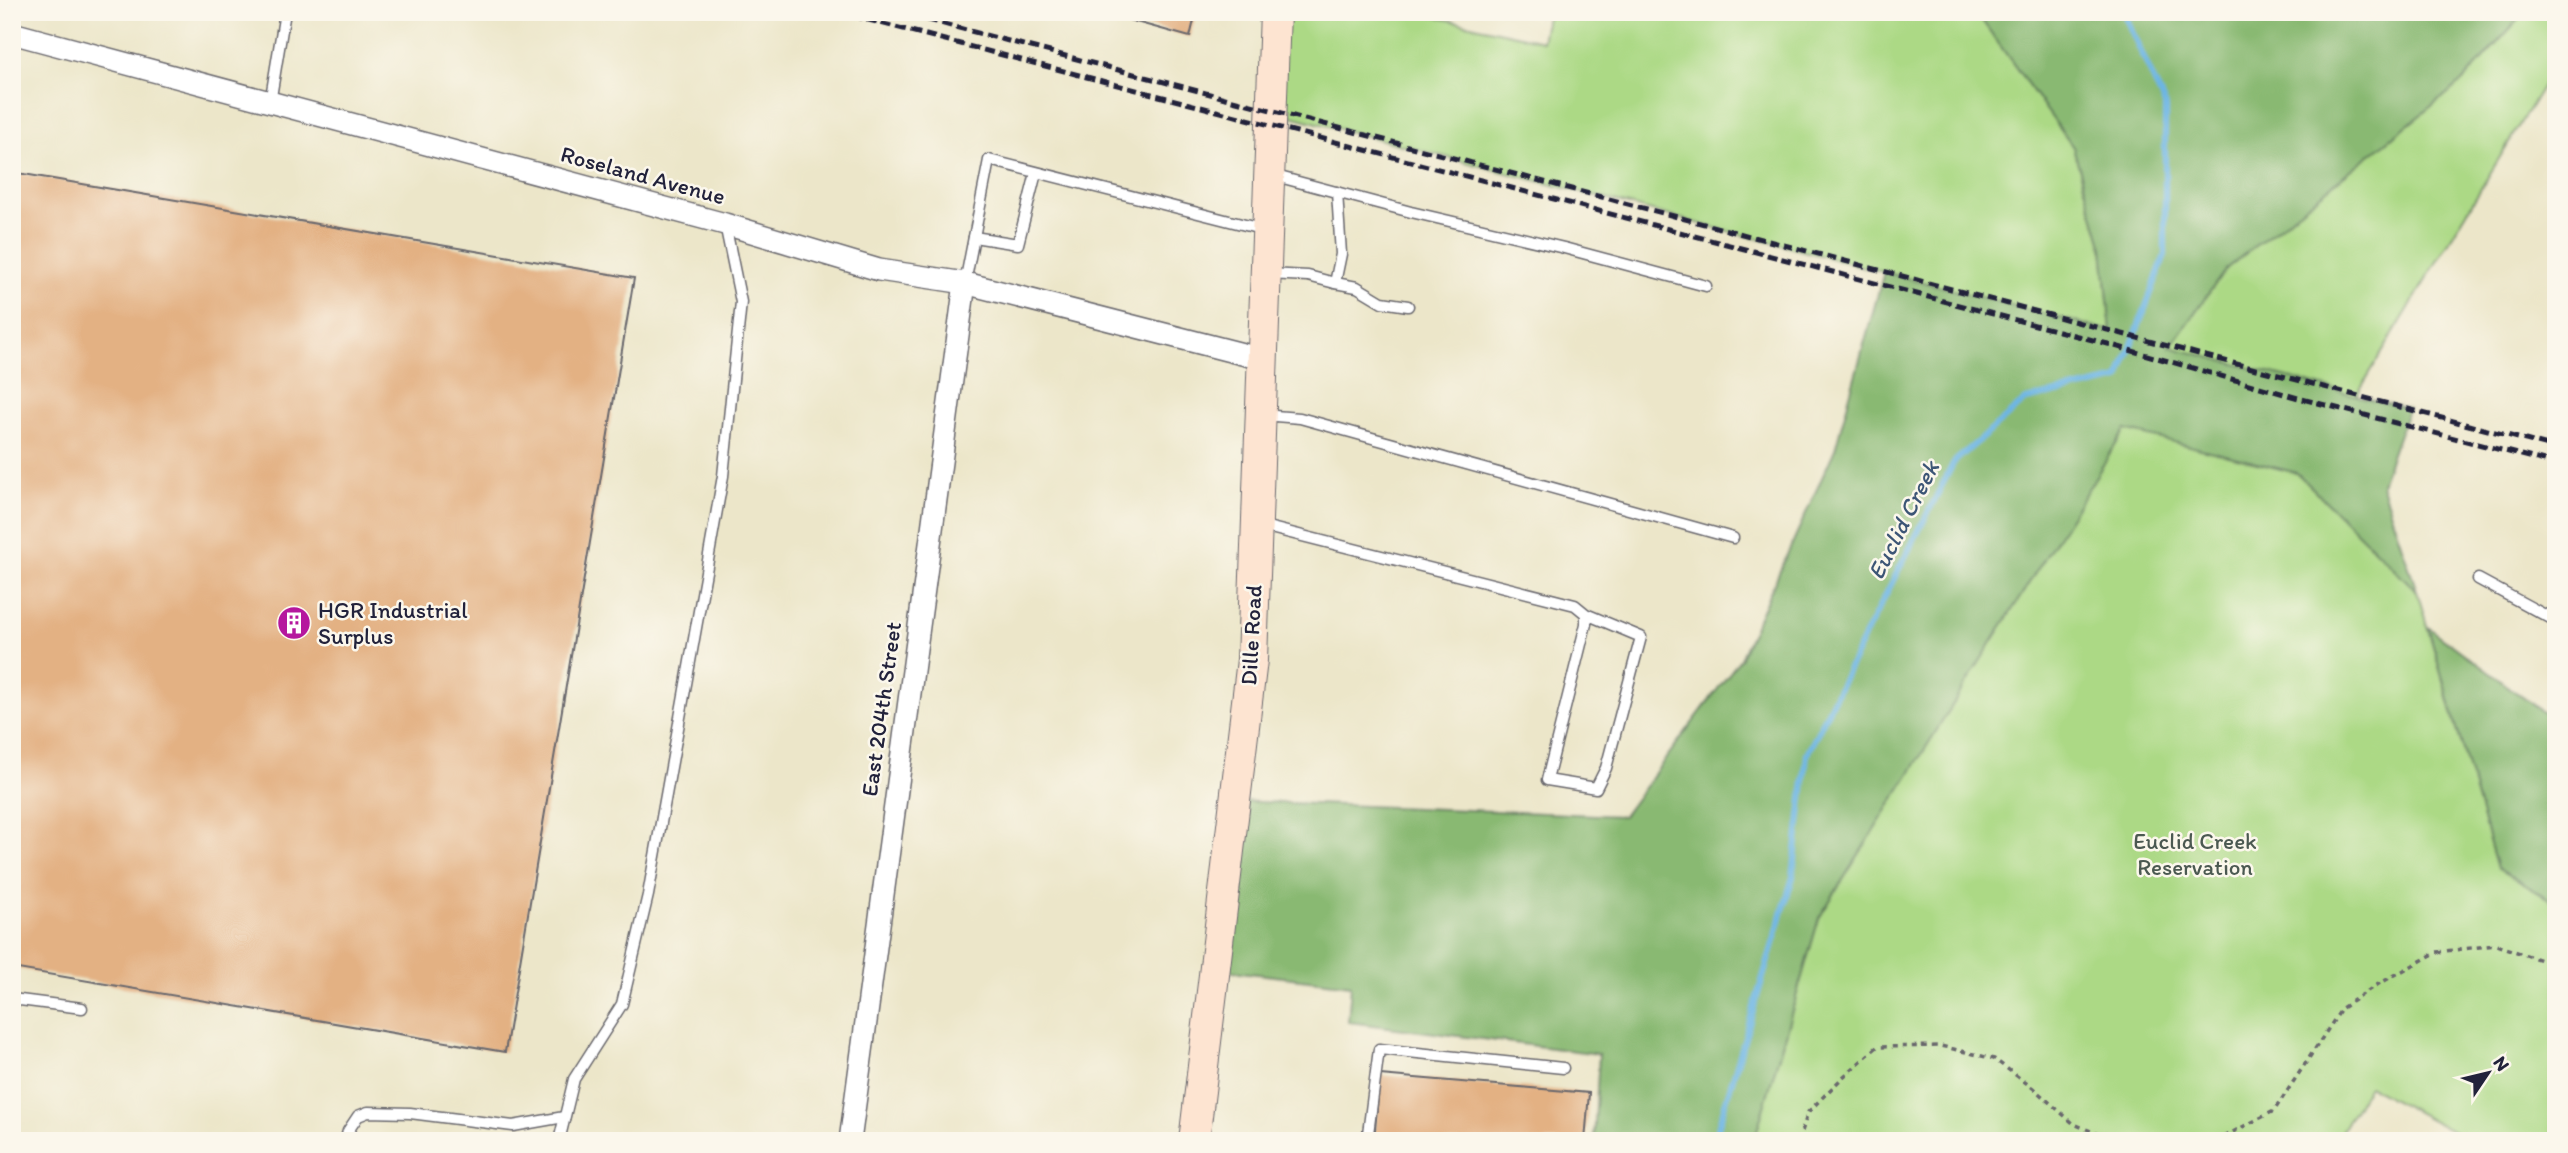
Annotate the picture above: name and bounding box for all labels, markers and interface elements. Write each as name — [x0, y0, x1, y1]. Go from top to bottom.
street label: Roseland Avenue — [558, 140, 728, 210]
water label: Euclid Creek — [1861, 454, 1946, 584]
street label: Dille Road — [1234, 584, 1268, 686]
place label: HGR Industrial Surplus — [318, 596, 468, 650]
building icon: HGR Industrial Surplus — [275, 604, 313, 642]
street label: East 204th Street — [855, 620, 907, 798]
park label: Euclid Creek Reservation — [2133, 827, 2257, 881]
north arrow — [2452, 1038, 2522, 1108]
text: N — [2488, 1052, 2515, 1075]

